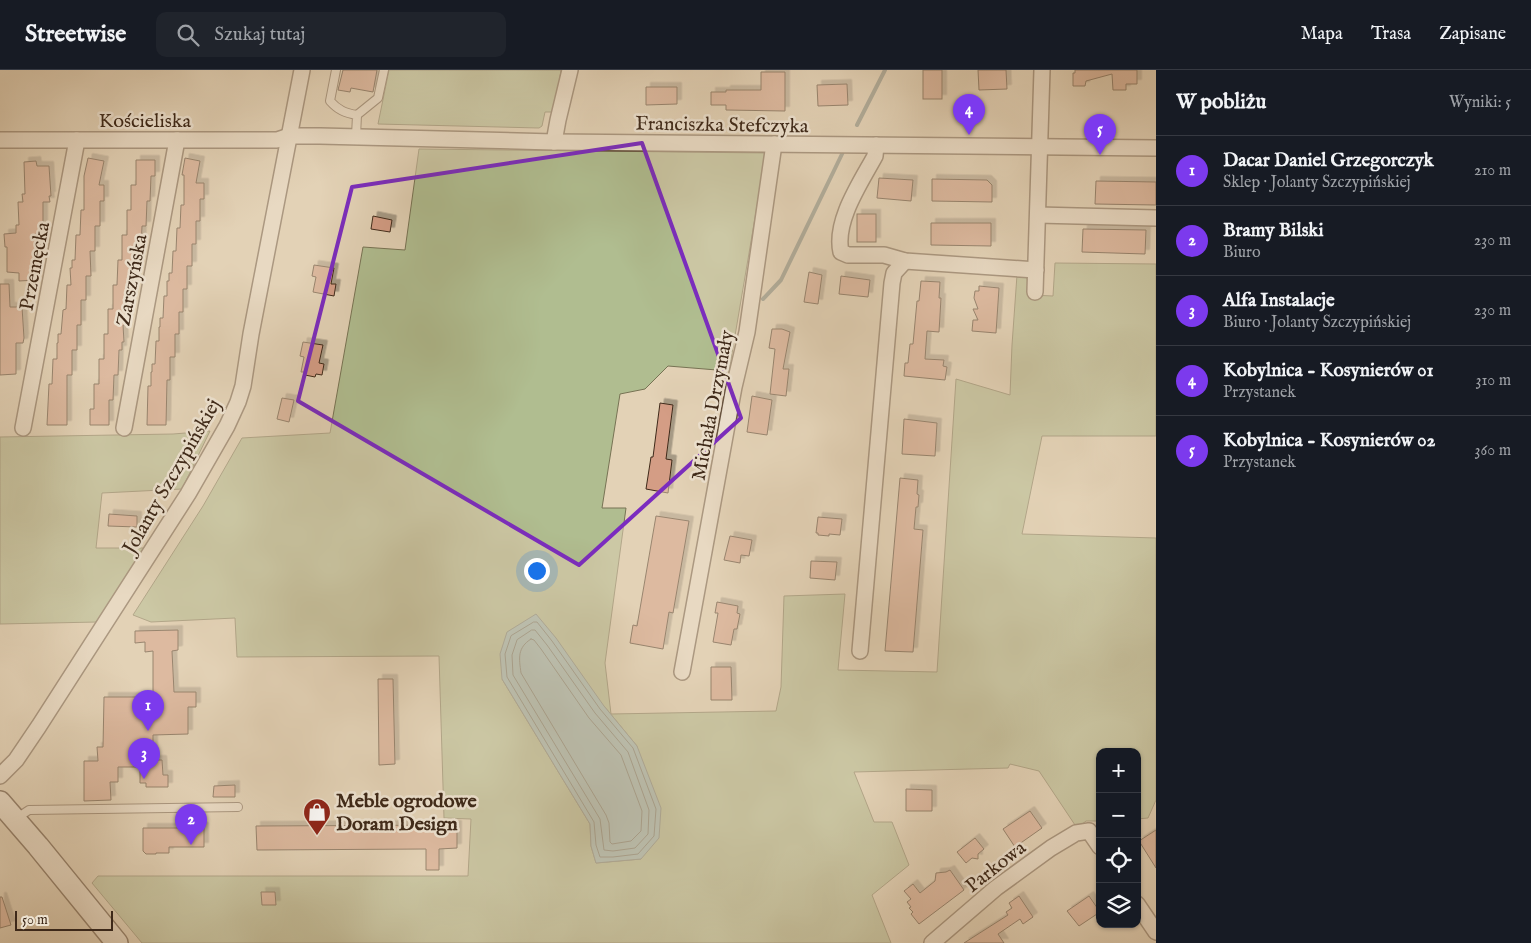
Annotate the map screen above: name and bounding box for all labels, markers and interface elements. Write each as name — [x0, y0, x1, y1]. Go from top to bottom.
search box — [156, 12, 506, 57]
text: Streetwise — [25, 19, 126, 50]
icon: search — [174, 21, 202, 49]
text: Szukaj tutaj — [214, 23, 305, 47]
text: Mapa — [1301, 23, 1343, 46]
text: Trasa — [1371, 23, 1411, 46]
text: Zapisane — [1439, 23, 1506, 46]
text: W pobliżu — [1176, 89, 1266, 116]
text: Wyniki: 5 — [1449, 93, 1511, 113]
pin: 4 — [953, 94, 985, 135]
street label: Kościeliska — [99, 109, 192, 134]
street label: Franciszka Stefczyka — [635, 111, 809, 140]
pin: 5 — [1084, 114, 1116, 155]
text: Dacar Daniel Grzegorczyk — [1223, 149, 1434, 173]
text: 1 — [1189, 161, 1195, 181]
text: 210 m — [1474, 161, 1511, 181]
text: Sklep · Jolanty Szczypińskiej — [1223, 173, 1411, 193]
street label: Przemęcka — [15, 219, 56, 313]
text: Bramy Bilski — [1223, 219, 1324, 243]
text: 2 — [1188, 231, 1196, 251]
text: 230 m — [1474, 231, 1511, 251]
street label: Zarszyńska — [111, 232, 154, 328]
text: Biuro — [1223, 243, 1261, 263]
text: Alfa Instalacje — [1223, 289, 1335, 313]
text: 3 — [1189, 301, 1195, 321]
text: 230 m — [1474, 301, 1511, 321]
text: Biuro · Jolanty Szczypińskiej — [1223, 313, 1411, 333]
street label: Michała Drzymały — [687, 328, 740, 483]
text: Kobylnica - Kosynierów 01 — [1223, 359, 1434, 383]
text: 4 — [1188, 371, 1196, 391]
text: 310 m — [1475, 371, 1511, 391]
text: Przystanek — [1223, 383, 1296, 403]
street label: Jolanty Szczypińskiej — [117, 395, 227, 561]
text: Kobylnica - Kosynierów 02 — [1223, 429, 1436, 453]
text: 5 — [1189, 441, 1195, 461]
text: 360 m — [1475, 441, 1511, 461]
text: Przystanek — [1223, 453, 1296, 473]
your location — [524, 558, 550, 584]
pin: 1 — [132, 690, 164, 731]
pin: 3 — [128, 738, 160, 779]
map controls — [1096, 748, 1141, 928]
button: + — [1096, 748, 1141, 793]
place label: Meble ogrodowe Doram Design — [336, 789, 477, 837]
button: − — [1096, 793, 1141, 838]
shop icon: Meble ogrodowe Doram Design — [302, 797, 332, 836]
pin: 2 — [175, 804, 207, 845]
street label: Parkowa — [961, 835, 1032, 899]
button: locate — [1096, 838, 1141, 883]
button: layers — [1096, 883, 1141, 928]
scale bar — [15, 908, 112, 931]
text: 50 m — [22, 911, 48, 929]

